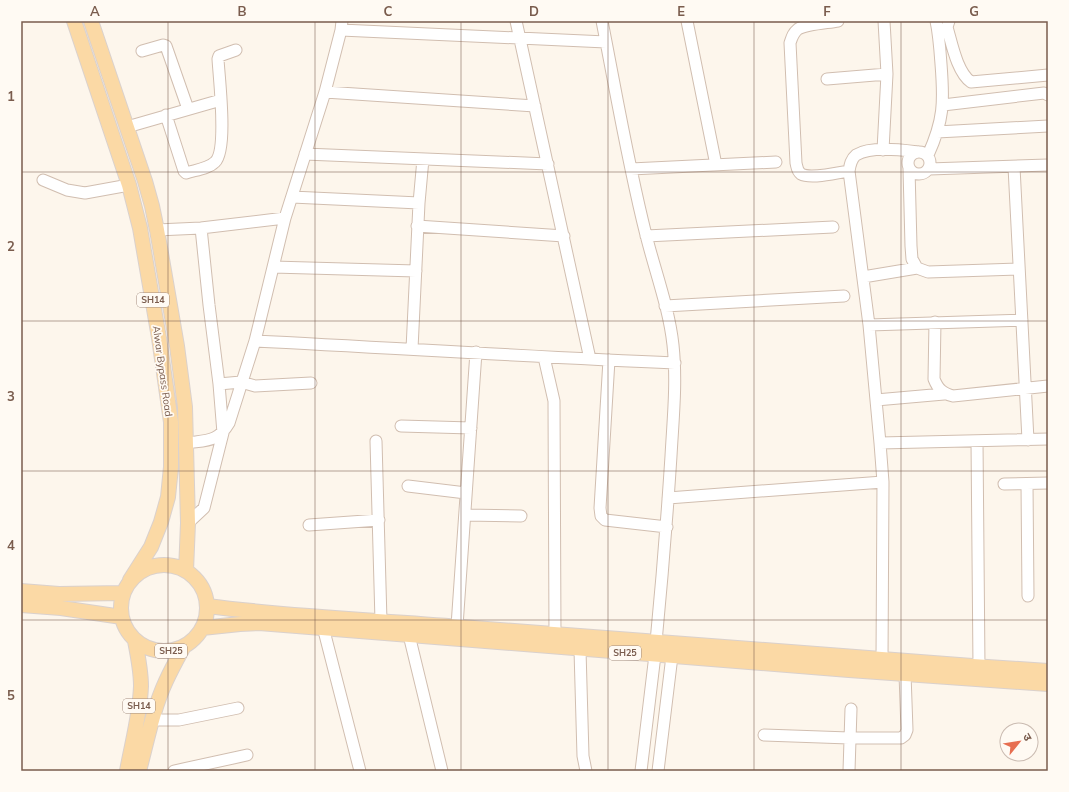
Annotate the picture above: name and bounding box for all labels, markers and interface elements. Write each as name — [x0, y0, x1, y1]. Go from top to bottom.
text: A — [90, 3, 100, 19]
text: B — [238, 3, 247, 19]
text: C — [384, 3, 393, 19]
text: D — [529, 3, 539, 19]
text: E — [677, 3, 685, 19]
text: F — [823, 3, 831, 19]
text: G — [969, 3, 979, 19]
text: 1 — [7, 88, 15, 104]
text: 2 — [7, 238, 15, 254]
road number: SH14 — [137, 293, 169, 307]
street label: Alwar Bypass Road — [150, 325, 175, 417]
text: 3 — [7, 388, 15, 404]
text: 4 — [7, 537, 15, 553]
road number: SH25 — [155, 644, 187, 658]
road number: SH25 — [609, 646, 641, 660]
text: 5 — [7, 687, 15, 703]
road number: SH14 — [123, 699, 155, 713]
north arrow — [999, 722, 1039, 762]
text: उ — [1020, 731, 1036, 744]

